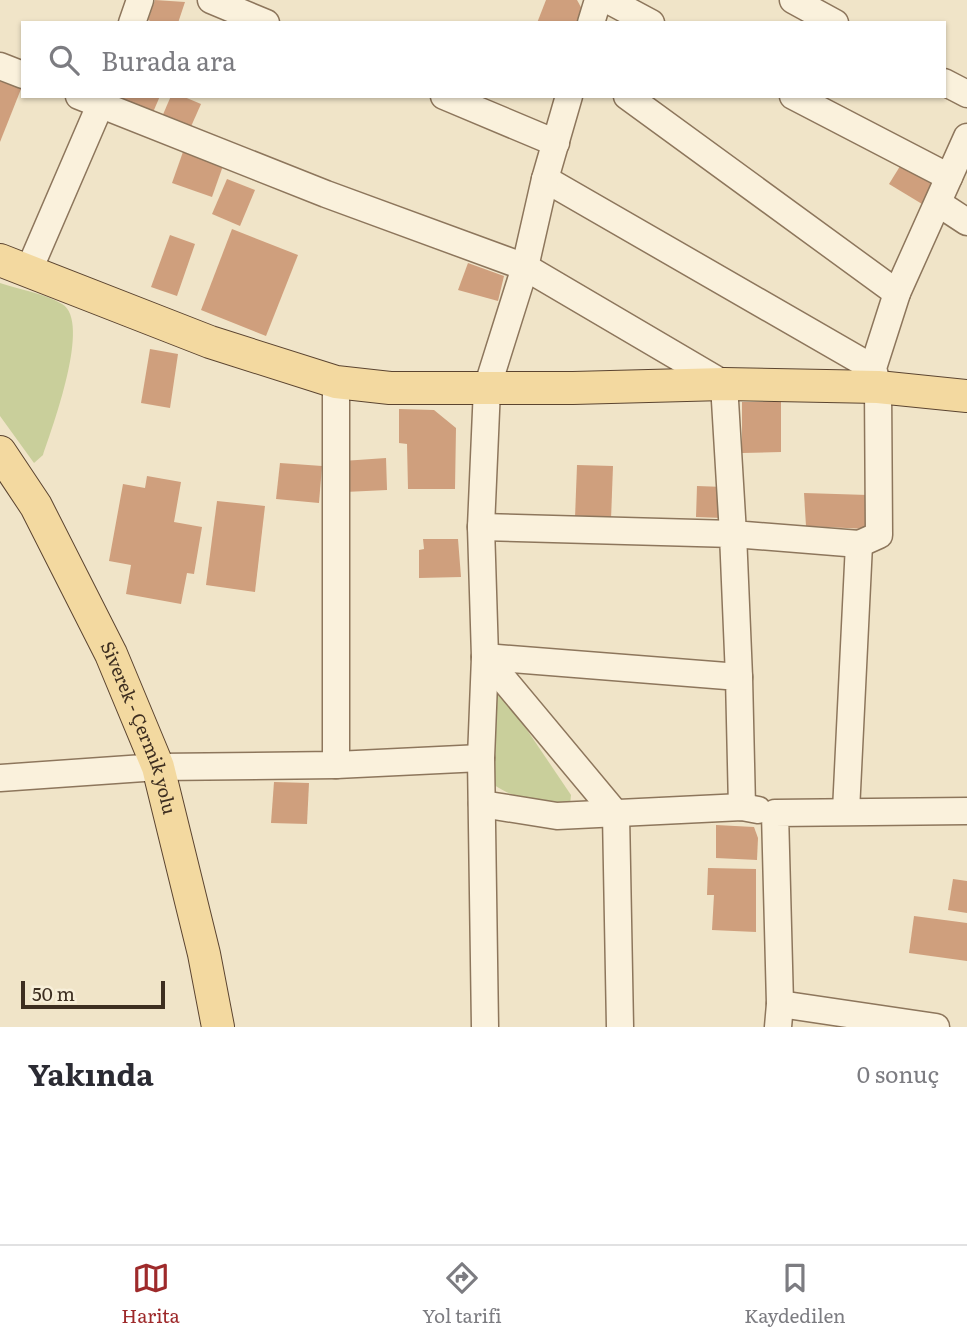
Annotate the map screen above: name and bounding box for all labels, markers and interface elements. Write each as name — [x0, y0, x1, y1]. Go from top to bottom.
search box — [21, 21, 946, 98]
text: Burada ara — [101, 40, 236, 79]
icon: search — [45, 41, 83, 79]
street label: Siverek - Çermik yolu — [95, 636, 184, 817]
scale bar — [21, 978, 164, 1010]
text: 50 m — [32, 979, 75, 1007]
text: Yakında — [28, 1051, 154, 1095]
text: 0 sonuç — [857, 1056, 939, 1090]
tab: Harita — [121, 1259, 180, 1329]
tab: Yol tarifi — [422, 1259, 502, 1329]
tab: Kaydedilen — [744, 1259, 846, 1329]

